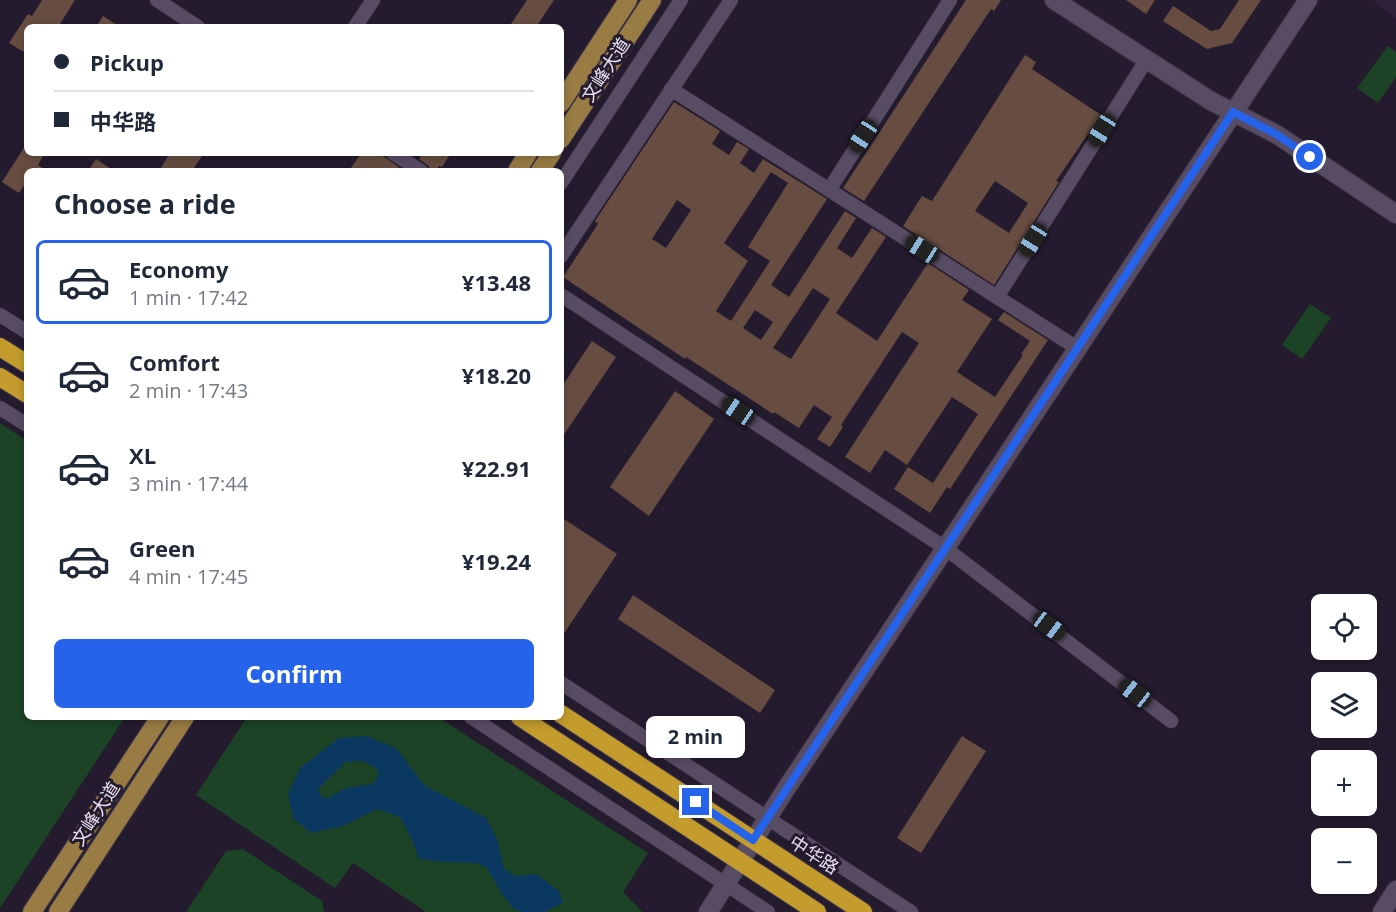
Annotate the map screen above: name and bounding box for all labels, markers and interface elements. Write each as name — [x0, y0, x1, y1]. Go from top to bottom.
street label: 文峰大道 — [575, 33, 635, 106]
text: Pickup — [90, 47, 164, 77]
text: 中华路 — [90, 106, 156, 136]
car — [1085, 110, 1119, 150]
car — [846, 116, 880, 156]
route start — [1296, 143, 1323, 170]
text: Choose a ride — [54, 185, 236, 222]
car — [1016, 220, 1050, 260]
car — [902, 232, 942, 266]
text: Economy — [129, 254, 228, 284]
icon: car — [57, 255, 111, 309]
text: ¥13.48 — [462, 267, 531, 297]
text: 1 min · 17:42 — [129, 284, 248, 311]
text: Comfort — [129, 347, 220, 377]
icon: car — [57, 348, 111, 402]
text: ¥18.20 — [462, 360, 531, 390]
text: 2 min · 17:43 — [129, 377, 248, 404]
car — [718, 393, 758, 429]
text: XL — [129, 440, 156, 470]
icon: car — [57, 441, 111, 495]
text: ¥22.91 — [462, 453, 531, 483]
text: 3 min · 17:44 — [129, 470, 248, 497]
text: Green — [129, 533, 195, 563]
icon: car — [57, 534, 111, 588]
text: ¥19.24 — [462, 546, 531, 576]
text: 4 min · 17:45 — [129, 563, 248, 590]
map controls — [1311, 594, 1377, 894]
button: locate — [1311, 594, 1377, 660]
car — [1029, 608, 1069, 644]
button: Confirm — [54, 639, 534, 708]
button: layers — [1311, 672, 1377, 738]
car — [1115, 675, 1155, 711]
callout: 2 min — [646, 715, 746, 757]
text: 2 min — [668, 723, 723, 750]
button: + — [1311, 750, 1377, 816]
street label: 文峰大道 — [65, 777, 125, 850]
route end — [682, 788, 709, 815]
button: − — [1311, 828, 1377, 894]
street label: 中华路 — [785, 829, 844, 879]

